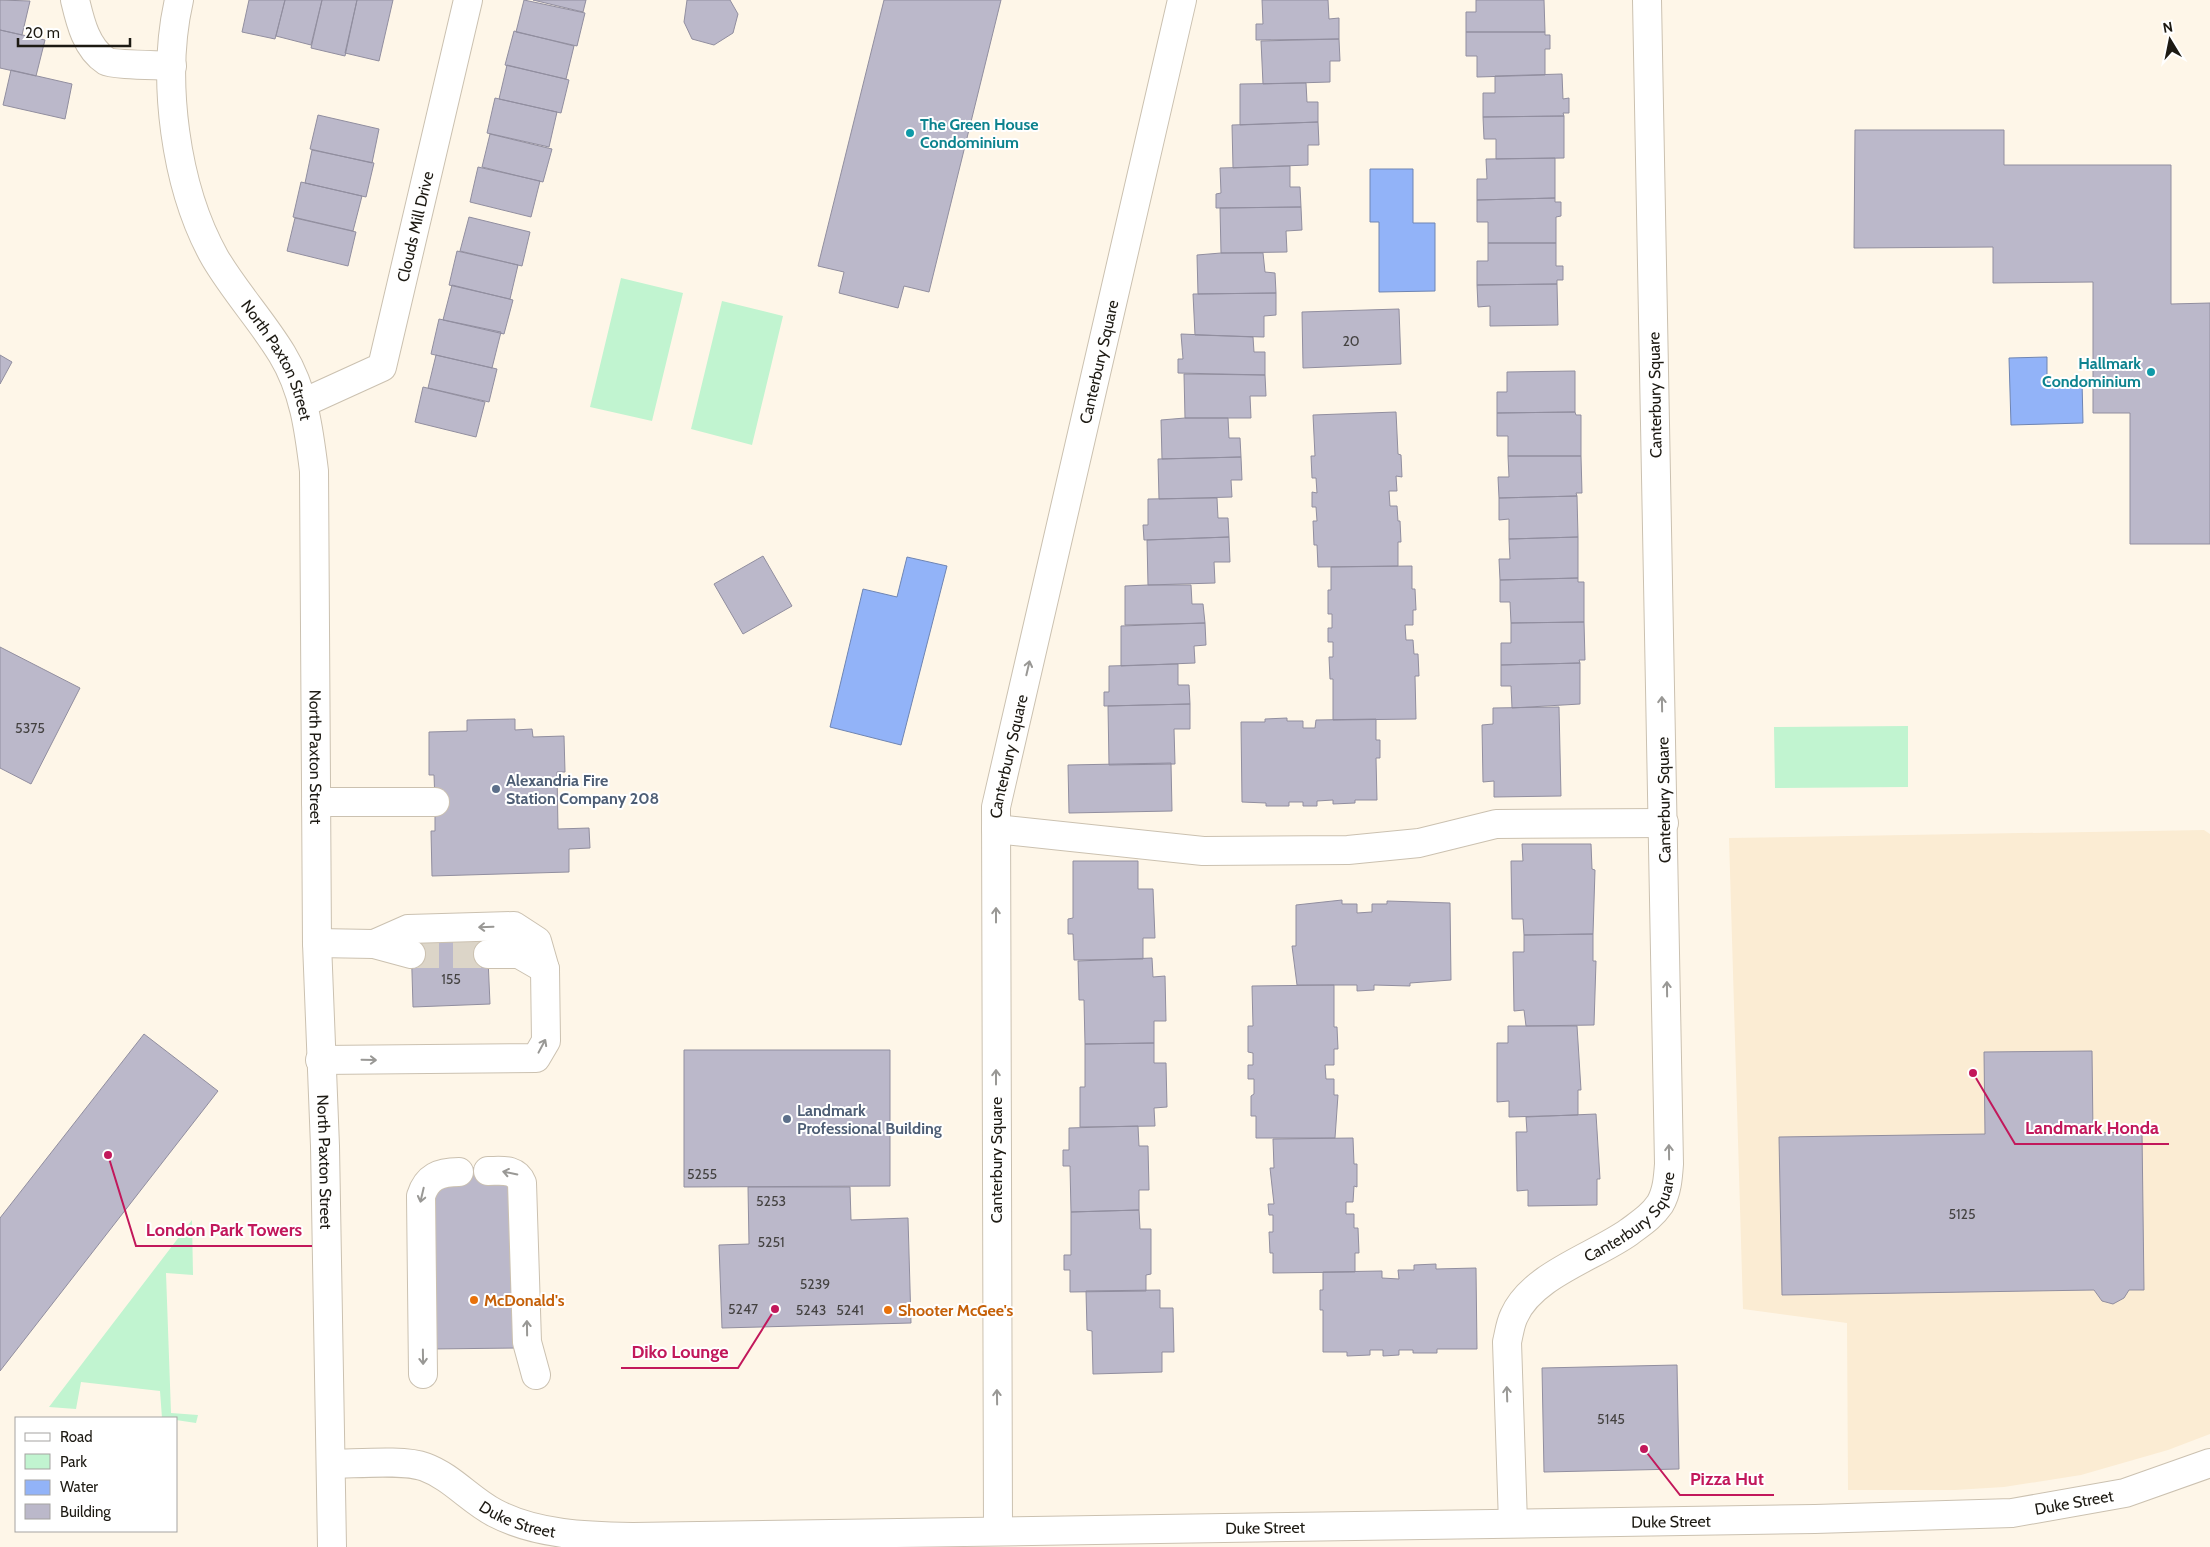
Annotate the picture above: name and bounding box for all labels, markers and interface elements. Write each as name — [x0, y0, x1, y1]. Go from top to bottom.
scale bar — [18, 15, 130, 47]
north arrow — [2145, 15, 2195, 65]
text: N — [2161, 17, 2174, 37]
text: 20 m — [25, 24, 60, 42]
place label: The Green House Condominium — [920, 115, 1038, 152]
marker: The Green House Condominium — [904, 127, 916, 139]
street label: Clouds Mill Drive — [393, 169, 437, 284]
street label: North Paxton Street — [237, 296, 316, 423]
street label: Canterbury Square — [1075, 298, 1122, 425]
house number: 20 — [1342, 332, 1360, 350]
street label: Canterbury Square — [1644, 332, 1666, 458]
place label: Hallmark Condominium — [2042, 354, 2141, 391]
marker: Hallmark Condominium — [2145, 366, 2157, 378]
one-way arrow — [1024, 661, 1033, 677]
street label: North Paxton Street — [306, 690, 326, 825]
street label: Canterbury Square — [986, 693, 1031, 818]
one-way arrow — [1657, 696, 1667, 712]
house number: 5375 — [15, 719, 45, 737]
street label: Canterbury Square — [1653, 737, 1675, 863]
place label: Alexandria Fire Station Company 208 — [506, 771, 659, 808]
marker: Alexandria Fire Station Company 208 — [490, 783, 502, 795]
one-way arrow — [991, 907, 1001, 923]
one-way arrow — [478, 922, 494, 932]
house number: 155 — [441, 970, 461, 988]
one-way arrow — [1662, 981, 1672, 998]
one-way arrow — [537, 1039, 547, 1054]
one-way arrow — [360, 1055, 376, 1065]
one-way arrow — [991, 1069, 1001, 1086]
street label: North Paxton Street — [313, 1094, 336, 1230]
street label: Canterbury Square — [987, 1097, 1006, 1223]
place label: Landmark Professional Building — [797, 1101, 942, 1138]
callout: Landmark Honda — [2015, 1111, 2169, 1144]
marker: Landmark Professional Building — [781, 1113, 793, 1125]
text: Landmark Honda — [2025, 1117, 2159, 1139]
one-way arrow — [1664, 1144, 1674, 1160]
house number: 5255 — [687, 1165, 717, 1183]
one-way arrow — [502, 1168, 518, 1177]
street label: Canterbury Square — [1580, 1171, 1678, 1266]
one-way arrow — [417, 1187, 426, 1203]
house number: 5253 — [756, 1192, 786, 1210]
house number: 5125 — [1948, 1205, 1976, 1223]
callout: London Park Towers — [136, 1213, 312, 1246]
text: London Park Towers — [146, 1219, 303, 1241]
house number: 5251 — [757, 1233, 785, 1251]
house number: 5239 — [800, 1275, 830, 1293]
place label: McDonald's — [484, 1291, 565, 1310]
marker: McDonald's — [468, 1294, 480, 1306]
house number: 5247 — [728, 1300, 758, 1318]
house number: 5243 — [796, 1301, 826, 1319]
house number: 5241 — [836, 1301, 864, 1319]
place label: Shooter McGee's — [898, 1301, 1014, 1320]
marker: Shooter McGee's — [882, 1304, 894, 1316]
one-way arrow — [522, 1320, 531, 1336]
callout: Diko Lounge — [621, 1335, 738, 1368]
text: Diko Lounge — [631, 1341, 729, 1363]
one-way arrow — [418, 1349, 427, 1365]
one-way arrow — [1503, 1386, 1512, 1402]
one-way arrow — [992, 1389, 1002, 1406]
house number: 5145 — [1597, 1410, 1625, 1428]
legend — [15, 1417, 178, 1532]
text: Road — [60, 1428, 93, 1446]
text: Park — [60, 1453, 87, 1471]
callout: Pizza Hut — [1680, 1462, 1774, 1495]
text: Pizza Hut — [1690, 1468, 1764, 1490]
text: Water — [60, 1478, 98, 1496]
street label: Duke Street — [2033, 1486, 2115, 1518]
street label: Duke Street — [476, 1497, 557, 1541]
text: Building — [60, 1503, 111, 1521]
street label: Duke Street — [1631, 1511, 1712, 1531]
street label: Duke Street — [1225, 1517, 1306, 1537]

